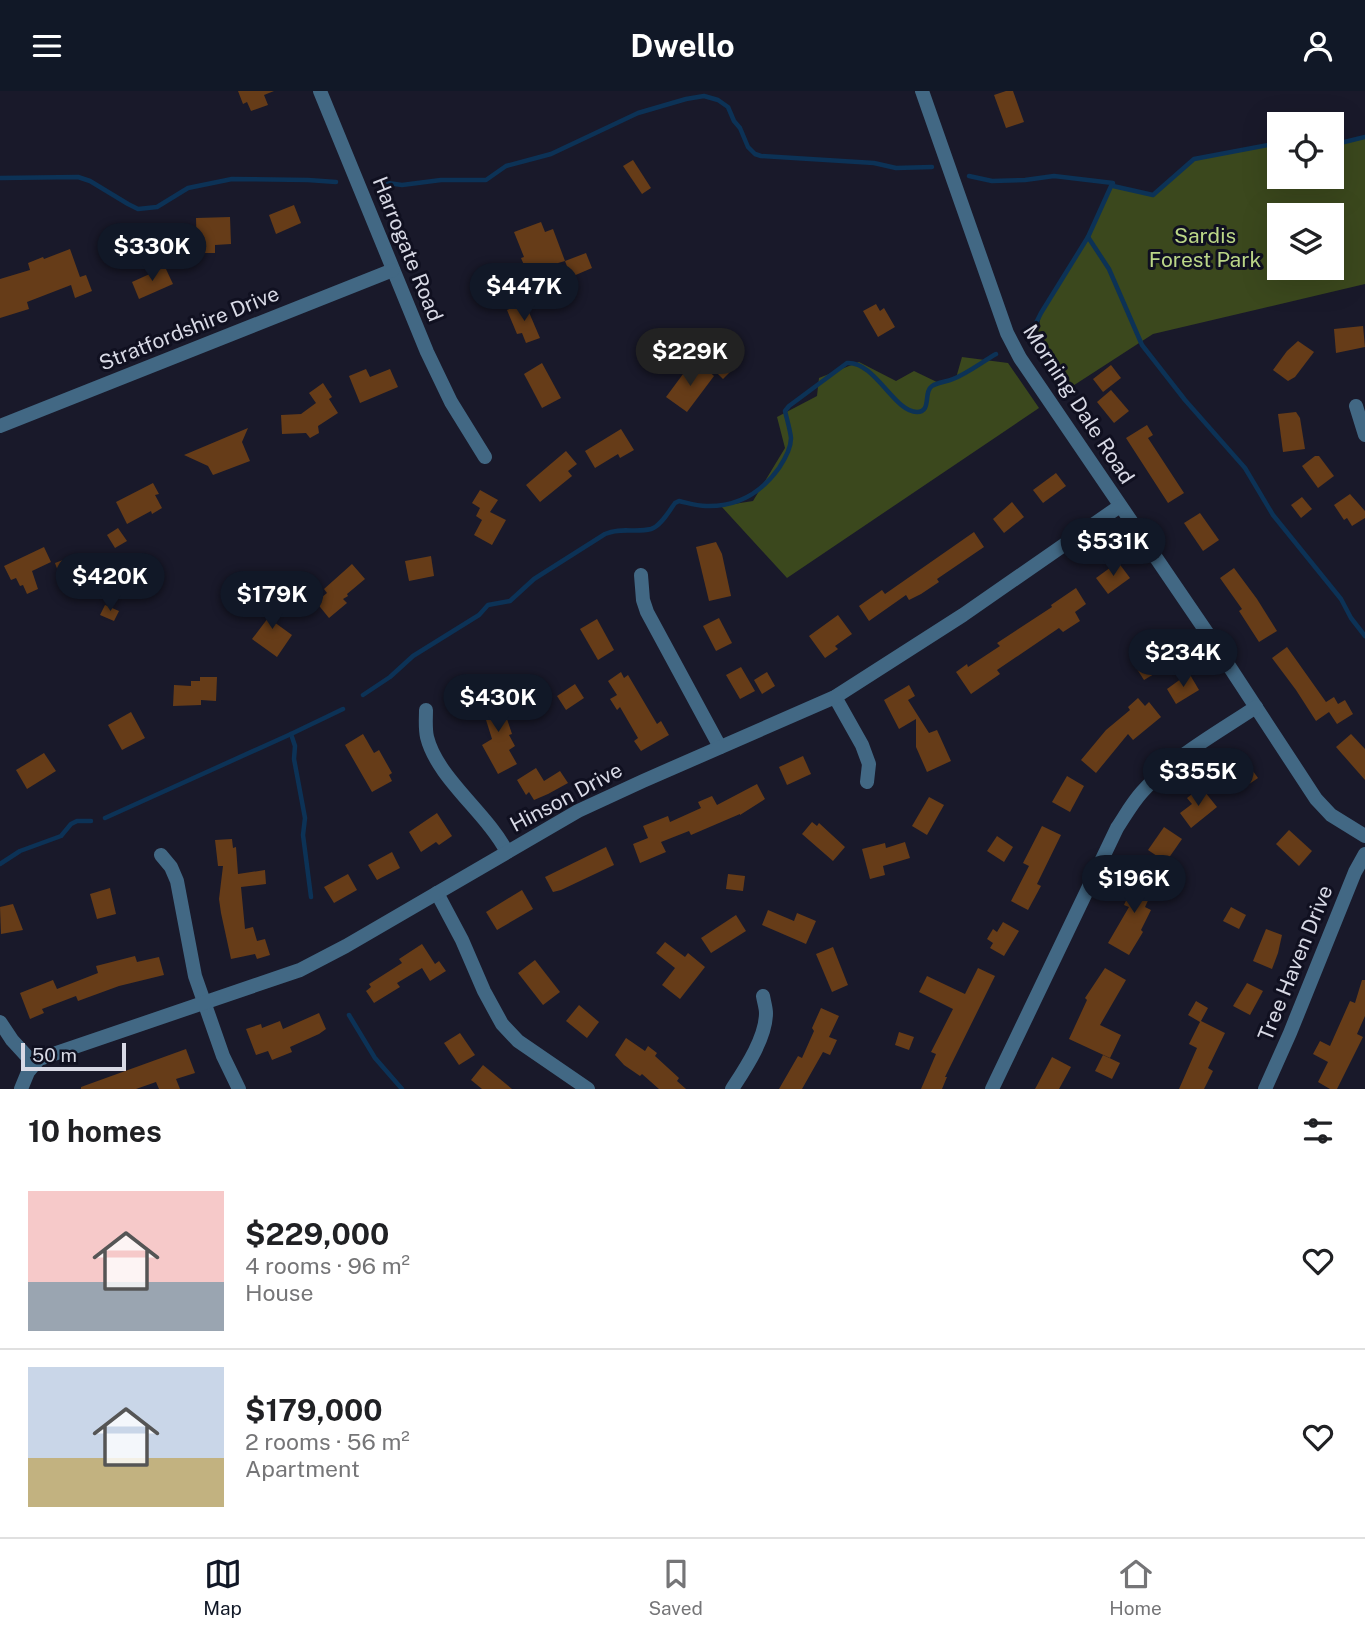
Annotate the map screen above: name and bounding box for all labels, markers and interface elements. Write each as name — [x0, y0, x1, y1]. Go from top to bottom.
icon: menu — [28, 27, 66, 65]
text: Dwello — [630, 27, 735, 64]
icon: person — [1299, 27, 1337, 65]
map controls — [1267, 112, 1344, 280]
button: locate — [1267, 112, 1344, 189]
street label: Harrogate Road — [368, 173, 448, 325]
button: layers — [1267, 203, 1344, 280]
pin: $330K — [103, 223, 201, 283]
park label: Sardis Forest Park — [1149, 223, 1261, 272]
text: $330K — [113, 232, 191, 259]
pin: $447K — [475, 264, 573, 323]
text: $447K — [486, 272, 562, 299]
street label: Stratfordshire Drive — [95, 280, 283, 376]
street label: Morning Dale Road — [1018, 320, 1140, 488]
pin: $229K — [641, 329, 739, 388]
text: $229K — [652, 337, 728, 364]
pin: $531K — [1064, 519, 1162, 578]
text: $531K — [1077, 527, 1149, 554]
pin: $420K — [61, 553, 159, 613]
text: $420K — [72, 562, 148, 589]
pin: $179K — [223, 571, 321, 631]
text: $179K — [236, 580, 308, 607]
pin: $234K — [1134, 629, 1232, 689]
text: $234K — [1144, 638, 1222, 665]
pin: $430K — [449, 675, 547, 734]
text: $430K — [459, 683, 537, 710]
pin: $355K — [1149, 749, 1247, 808]
street label: Hinson Drive — [506, 757, 626, 837]
text: $355K — [1159, 757, 1237, 784]
pin: $196K — [1085, 855, 1183, 915]
text: $196K — [1098, 864, 1170, 891]
street label: Tree Haven Drive — [1252, 882, 1338, 1044]
scale bar — [21, 1040, 126, 1072]
text: 50 m — [32, 1044, 77, 1066]
icon: filters — [1299, 1112, 1337, 1150]
text: 10 homes — [28, 1113, 162, 1149]
text: $229,000 — [245, 1216, 389, 1252]
icon: home — [84, 1219, 168, 1303]
icon: heart — [1299, 1242, 1337, 1280]
text: 4 rooms · 96 m² — [245, 1252, 410, 1279]
text: House — [245, 1279, 313, 1306]
text: $179,000 — [245, 1392, 383, 1428]
icon: home — [84, 1395, 168, 1479]
icon: heart — [1299, 1418, 1337, 1456]
text: 2 rooms · 56 m² — [245, 1428, 410, 1455]
text: Apartment — [245, 1455, 360, 1482]
tab: Map — [203, 1555, 242, 1619]
tab: Saved — [648, 1555, 703, 1619]
tab: Home — [1109, 1555, 1162, 1619]

